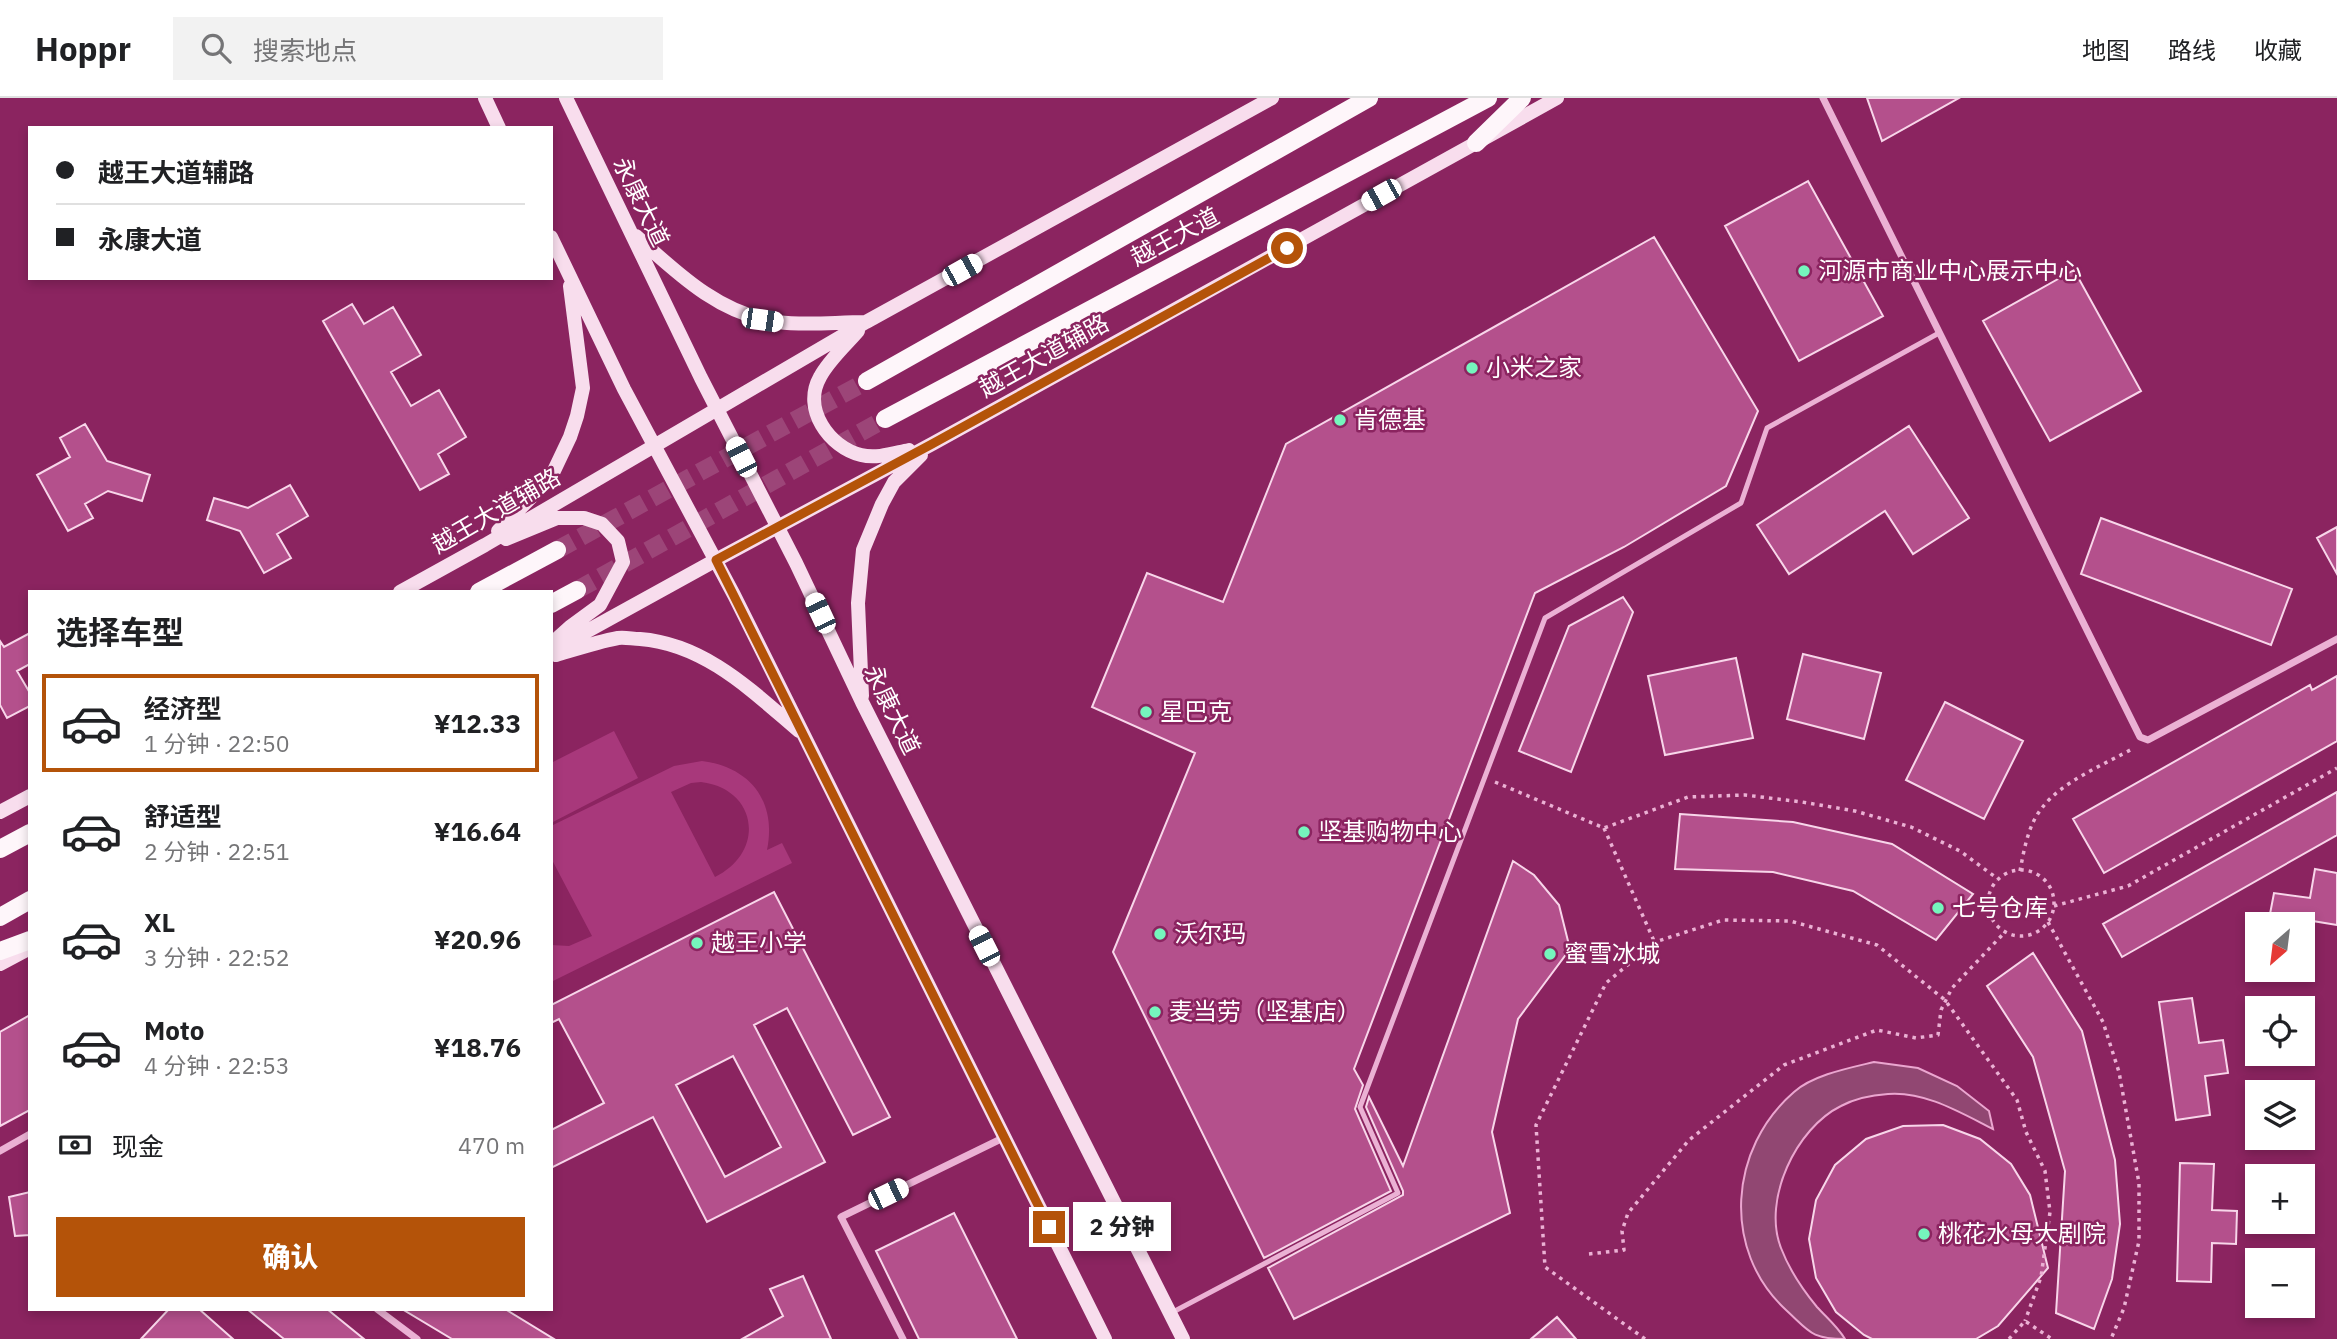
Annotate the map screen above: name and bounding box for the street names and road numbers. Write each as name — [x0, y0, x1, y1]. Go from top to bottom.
street label: 永康大道 — [606, 151, 677, 252]
street label: 越王大道 — [1125, 199, 1224, 273]
street label: 越王大道辅路 — [973, 306, 1114, 404]
street label: 越王大道辅路 — [425, 460, 566, 560]
street label: 永康大道 — [857, 659, 928, 760]

